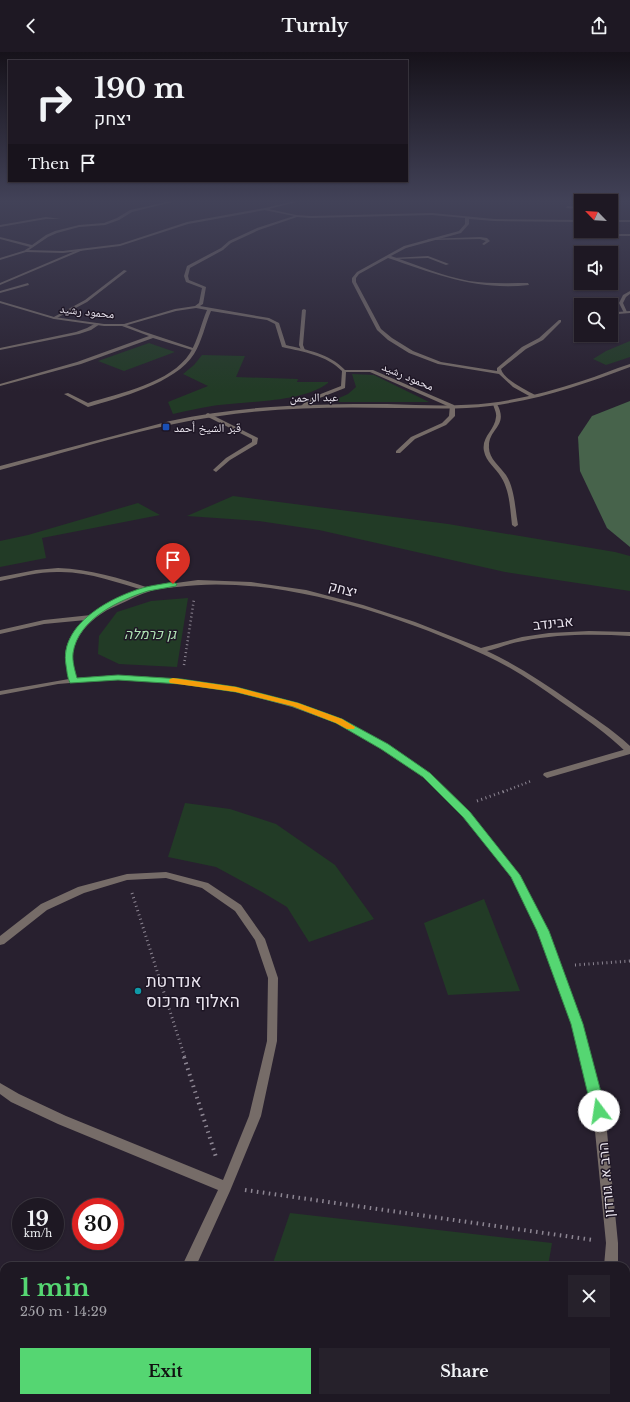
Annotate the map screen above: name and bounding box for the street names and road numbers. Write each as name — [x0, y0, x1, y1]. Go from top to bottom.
street label: محمود رشيد — [59, 301, 115, 322]
street label: محمود رشيد — [380, 358, 436, 394]
street label: عبد الرحمن — [290, 389, 338, 405]
street label: יצחק — [327, 577, 359, 601]
street label: אבינדב — [532, 612, 574, 634]
street label: הרב א. גורדון — [594, 1142, 618, 1218]

